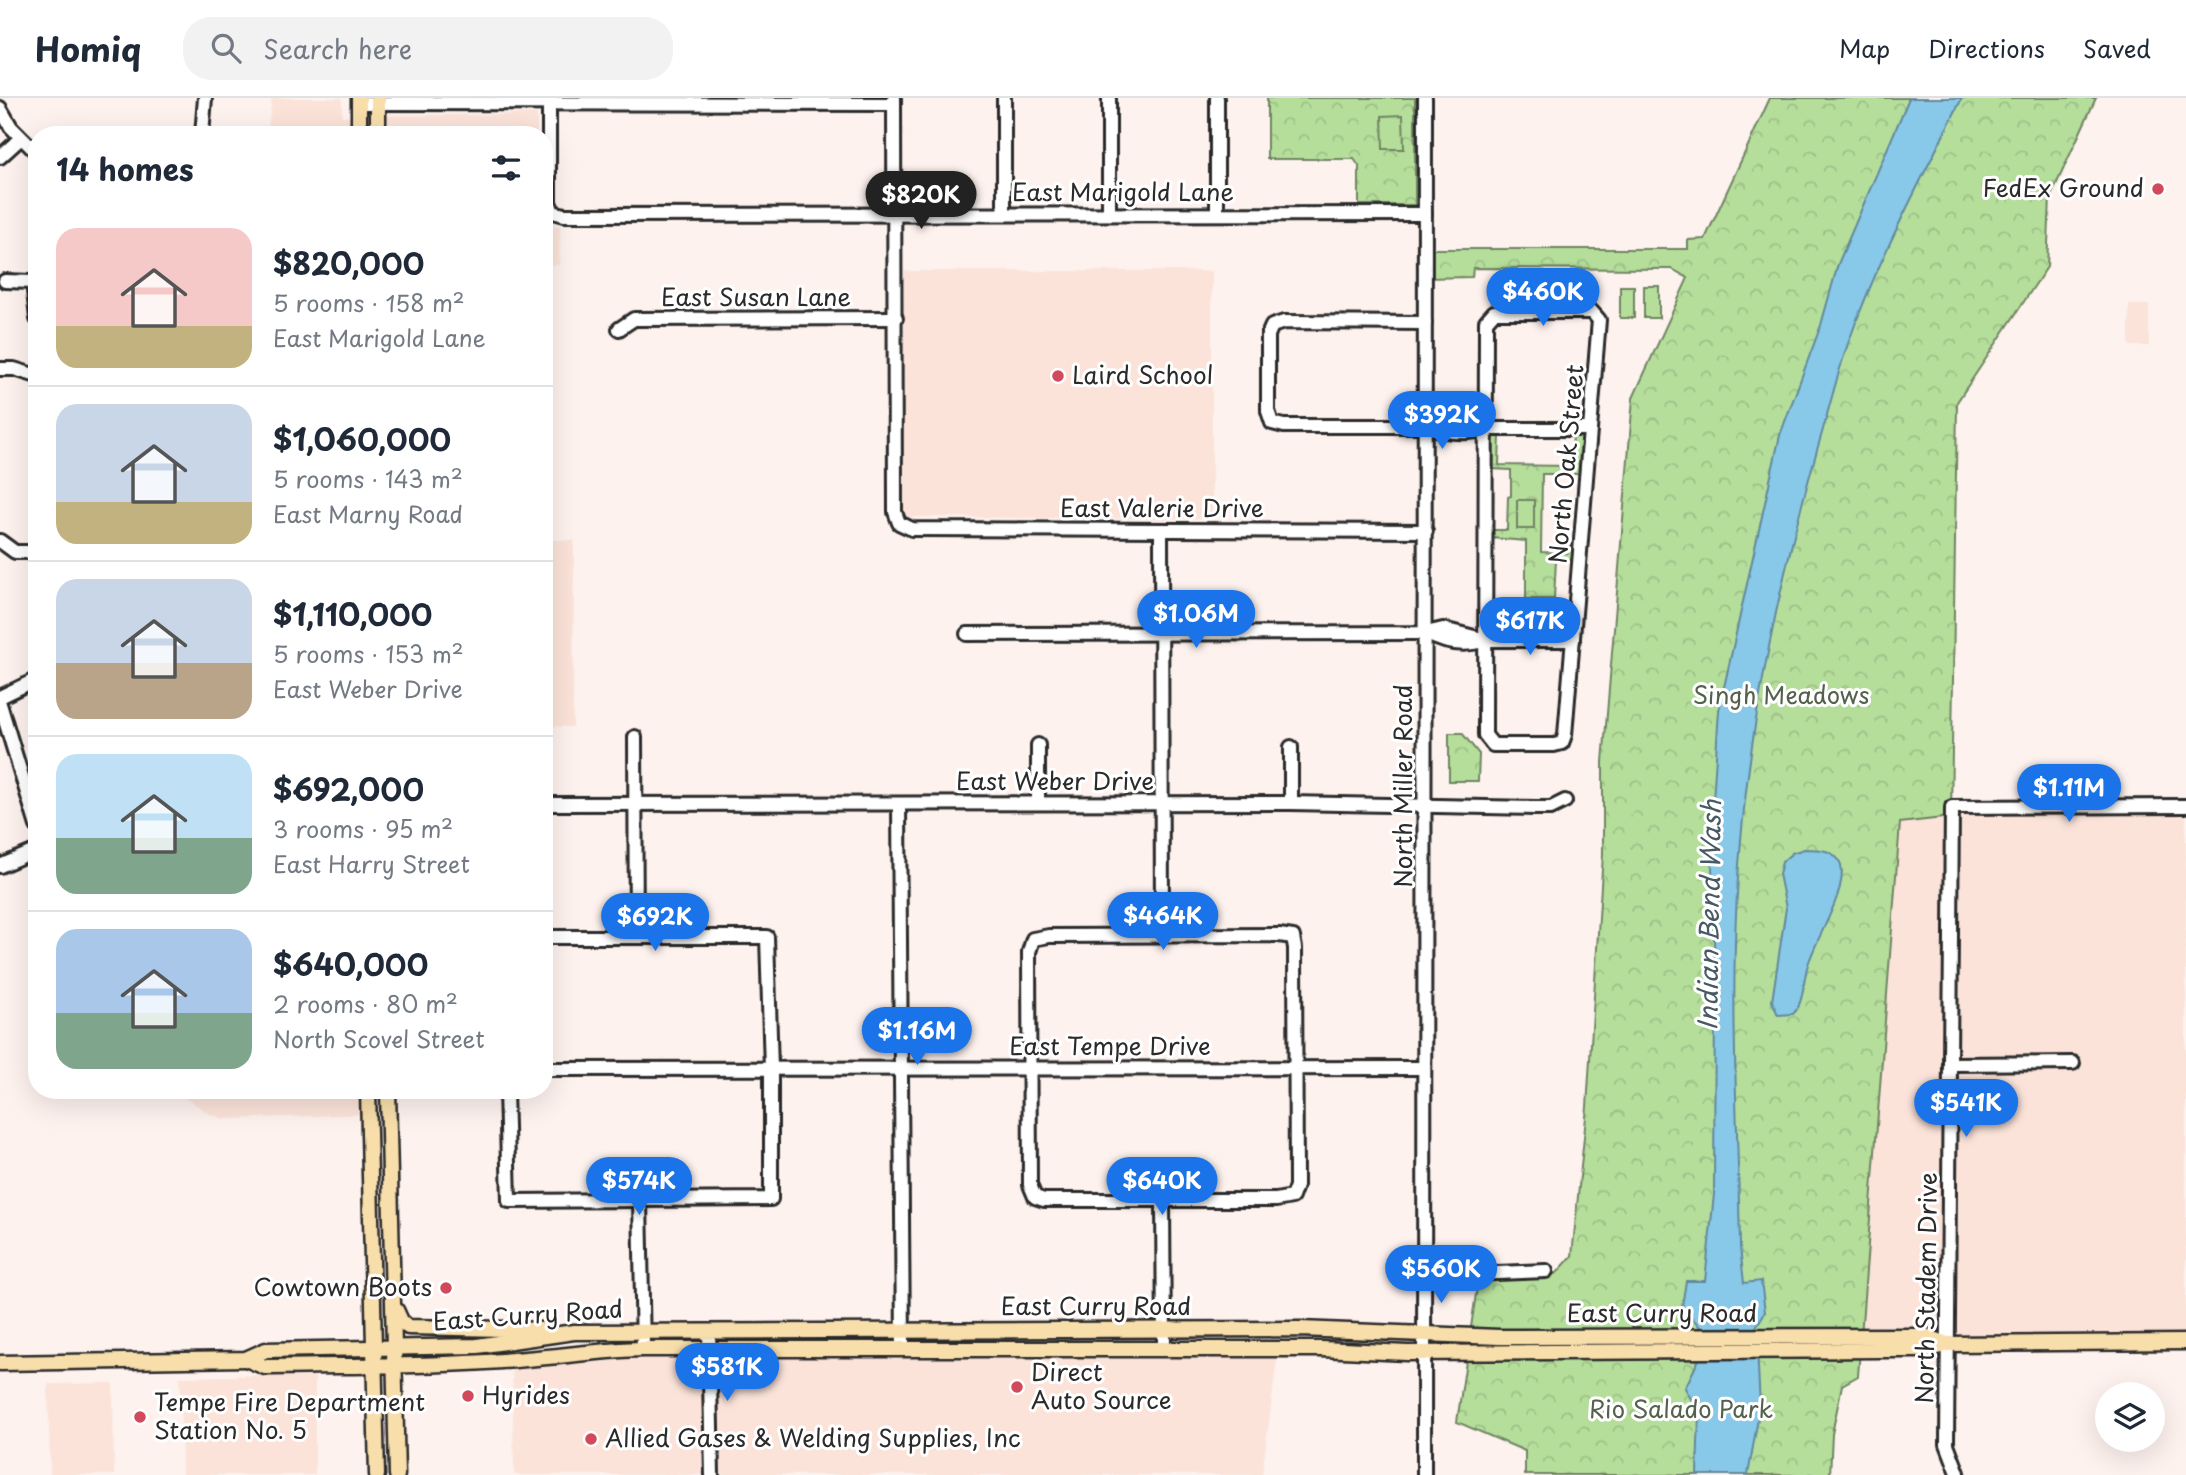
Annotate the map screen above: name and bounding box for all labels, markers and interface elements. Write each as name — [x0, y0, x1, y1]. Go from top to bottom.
search box — [183, 17, 673, 80]
text: Homiq — [35, 23, 141, 73]
icon: search — [207, 29, 245, 67]
text: Search here — [263, 29, 412, 68]
text: Map — [1839, 30, 1890, 66]
text: Directions — [1928, 30, 2045, 66]
text: Saved — [2083, 30, 2151, 66]
text: 14 homes — [56, 146, 194, 191]
icon: filters — [487, 149, 525, 187]
place label: FedEx Ground — [1983, 169, 2144, 205]
pin: $820K — [872, 172, 970, 231]
street label: East Marigold Lane — [1012, 173, 1234, 209]
text: $820K — [882, 176, 960, 211]
marker: FedEx Ground — [2150, 181, 2166, 197]
text: $820,000 — [273, 240, 424, 285]
icon: home — [112, 256, 196, 340]
pin: $460K — [1494, 268, 1592, 328]
text: $460K — [1502, 273, 1584, 308]
street label: East Susan Lane — [661, 278, 851, 314]
text: 5 rooms · 158 m² — [273, 285, 465, 320]
text: East Marigold Lane — [273, 320, 486, 355]
place label: Laird School — [1072, 356, 1213, 392]
street label: North Oak Street — [1538, 362, 1592, 565]
marker: Laird School — [1050, 368, 1066, 384]
pin: $392K — [1393, 392, 1491, 451]
text: $392K — [1404, 396, 1480, 431]
text: $1,060,000 — [273, 416, 451, 461]
icon: home — [112, 432, 196, 516]
text: 5 rooms · 143 m² — [273, 461, 463, 496]
street label: East Valerie Drive — [1060, 489, 1264, 525]
text: East Marny Road — [273, 496, 463, 531]
pin: $1.06M — [1139, 590, 1253, 650]
text: $1,110,000 — [273, 591, 432, 636]
text: $1.06M — [1153, 595, 1239, 630]
pin: $617K — [1481, 598, 1579, 657]
text: $617K — [1495, 602, 1565, 637]
icon: home — [112, 607, 196, 691]
text: 5 rooms · 153 m² — [273, 636, 464, 671]
text: East Weber Drive — [273, 671, 463, 706]
park label: Singh Meadows — [1693, 676, 1869, 712]
street label: North Miller Road — [1384, 684, 1420, 888]
street label: East Weber Drive — [956, 762, 1154, 798]
pin: $1.11M — [2012, 764, 2126, 824]
text: $692,000 — [273, 766, 424, 811]
text: $1.11M — [2033, 769, 2105, 804]
icon: home — [112, 782, 196, 866]
water label: Indian Bend Wash — [1687, 799, 1730, 1031]
text: 3 rooms · 95 m² — [273, 811, 453, 846]
text: East Harry Street — [273, 846, 470, 881]
pin: $464K — [1114, 892, 1212, 952]
pin: $692K — [606, 894, 704, 953]
text: $464K — [1123, 897, 1203, 932]
text: $692K — [617, 898, 693, 933]
text: $640,000 — [273, 941, 428, 986]
icon: home — [112, 957, 196, 1041]
text: 2 rooms · 80 m² — [273, 986, 458, 1021]
pin: $1.16M — [860, 1007, 974, 1067]
text: $1.16M — [878, 1012, 956, 1047]
text: North Scovel Street — [273, 1021, 485, 1056]
street label: East Tempe Drive — [1009, 1027, 1211, 1063]
pin: $541K — [1917, 1080, 2015, 1139]
text: $541K — [1930, 1084, 2002, 1119]
pin: $574K — [590, 1158, 688, 1217]
pin: $640K — [1113, 1158, 1211, 1217]
text: $574K — [602, 1162, 676, 1197]
text: $640K — [1122, 1162, 1202, 1197]
street label: North Stadem Drive — [1905, 1172, 1945, 1404]
pin: $560K — [1392, 1246, 1490, 1305]
text: $560K — [1401, 1250, 1481, 1285]
place label: Cowtown Boots — [253, 1268, 432, 1304]
marker: Cowtown Boots — [438, 1280, 454, 1296]
street label: East Curry Road — [1001, 1287, 1191, 1323]
street label: East Curry Road — [432, 1289, 624, 1339]
street label: East Curry Road — [1567, 1294, 1757, 1330]
pin: $581K — [678, 1344, 776, 1403]
text: $581K — [691, 1348, 763, 1383]
place label: Direct Auto Source — [1031, 1353, 1172, 1417]
place label: Hyrides — [482, 1376, 570, 1412]
marker: Direct Auto Source — [1009, 1379, 1025, 1395]
map controls — [2095, 1382, 2165, 1452]
button: layers — [2095, 1382, 2165, 1452]
place label: Tempe Fire Department Station No. 5 — [154, 1383, 425, 1447]
marker: Hyrides — [460, 1388, 476, 1404]
park label: Rio Salado Park — [1589, 1390, 1773, 1426]
marker: Tempe Fire Department Station No. 5 — [132, 1409, 148, 1425]
place label: Allied Gases & Welding Supplies, Inc — [605, 1419, 1021, 1455]
marker: Allied Gases & Welding Supplies, Inc — [583, 1431, 599, 1447]

